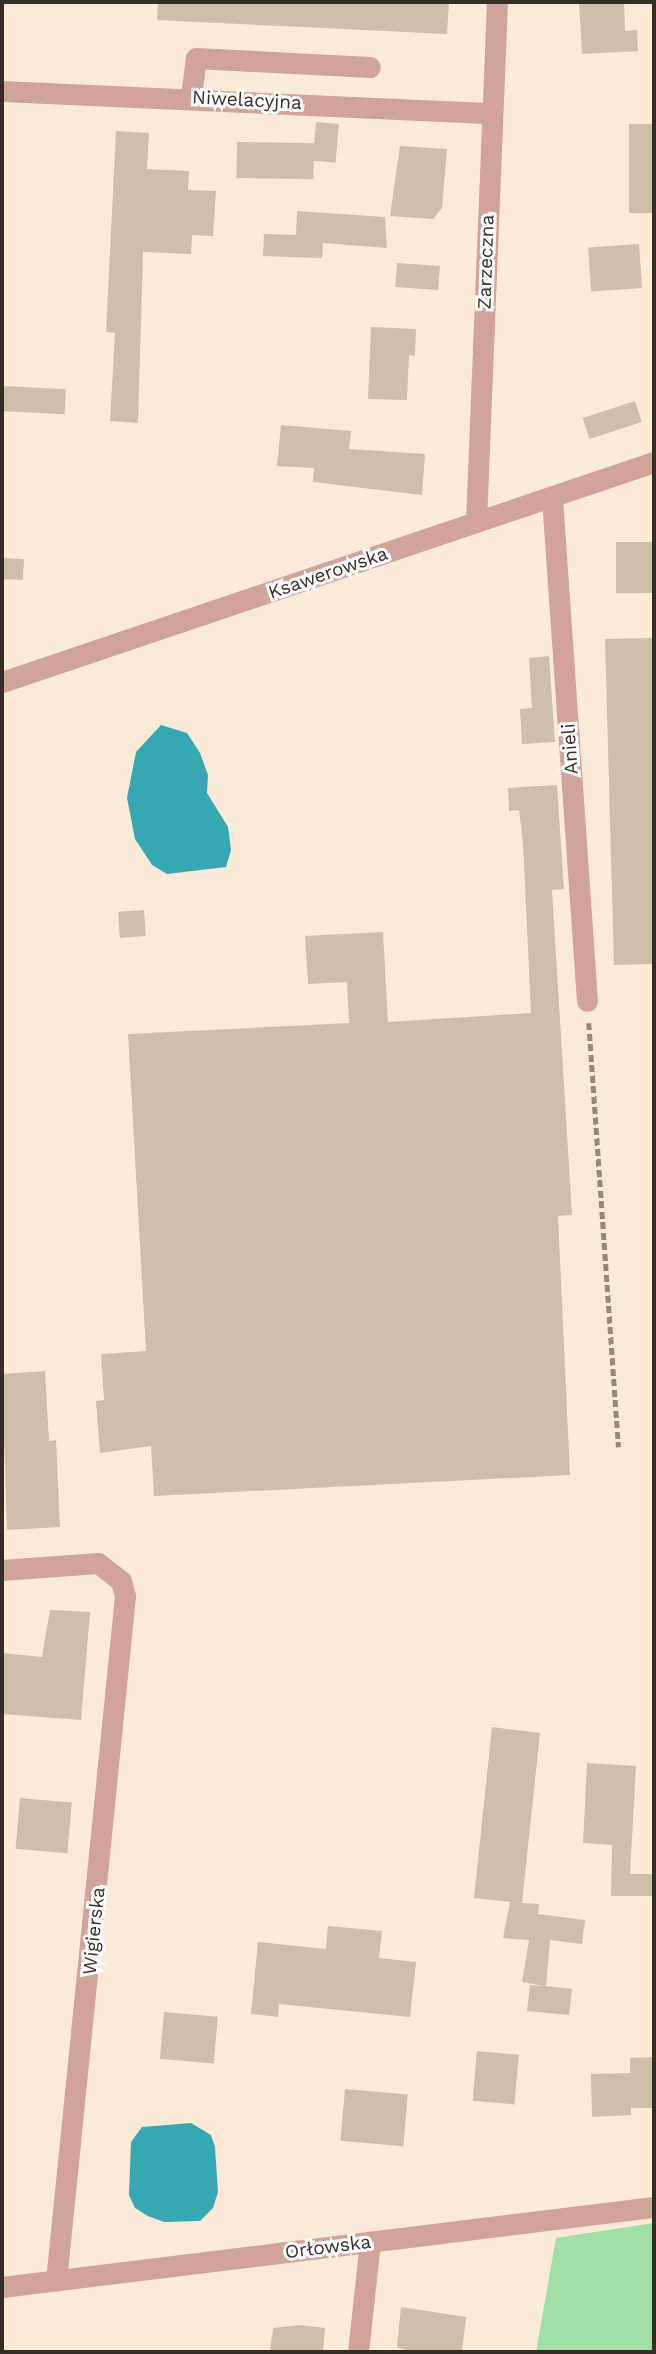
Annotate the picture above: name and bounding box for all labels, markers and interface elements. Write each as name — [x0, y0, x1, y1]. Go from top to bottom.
street label: Niwelacyjna — [192, 86, 302, 114]
street label: Zarzeczna — [473, 214, 499, 310]
street label: Ksawerowska — [265, 542, 391, 604]
street label: Anieli — [557, 723, 583, 775]
street label: Wigierska — [78, 1886, 110, 1976]
street label: Orłowska — [284, 2230, 372, 2264]

